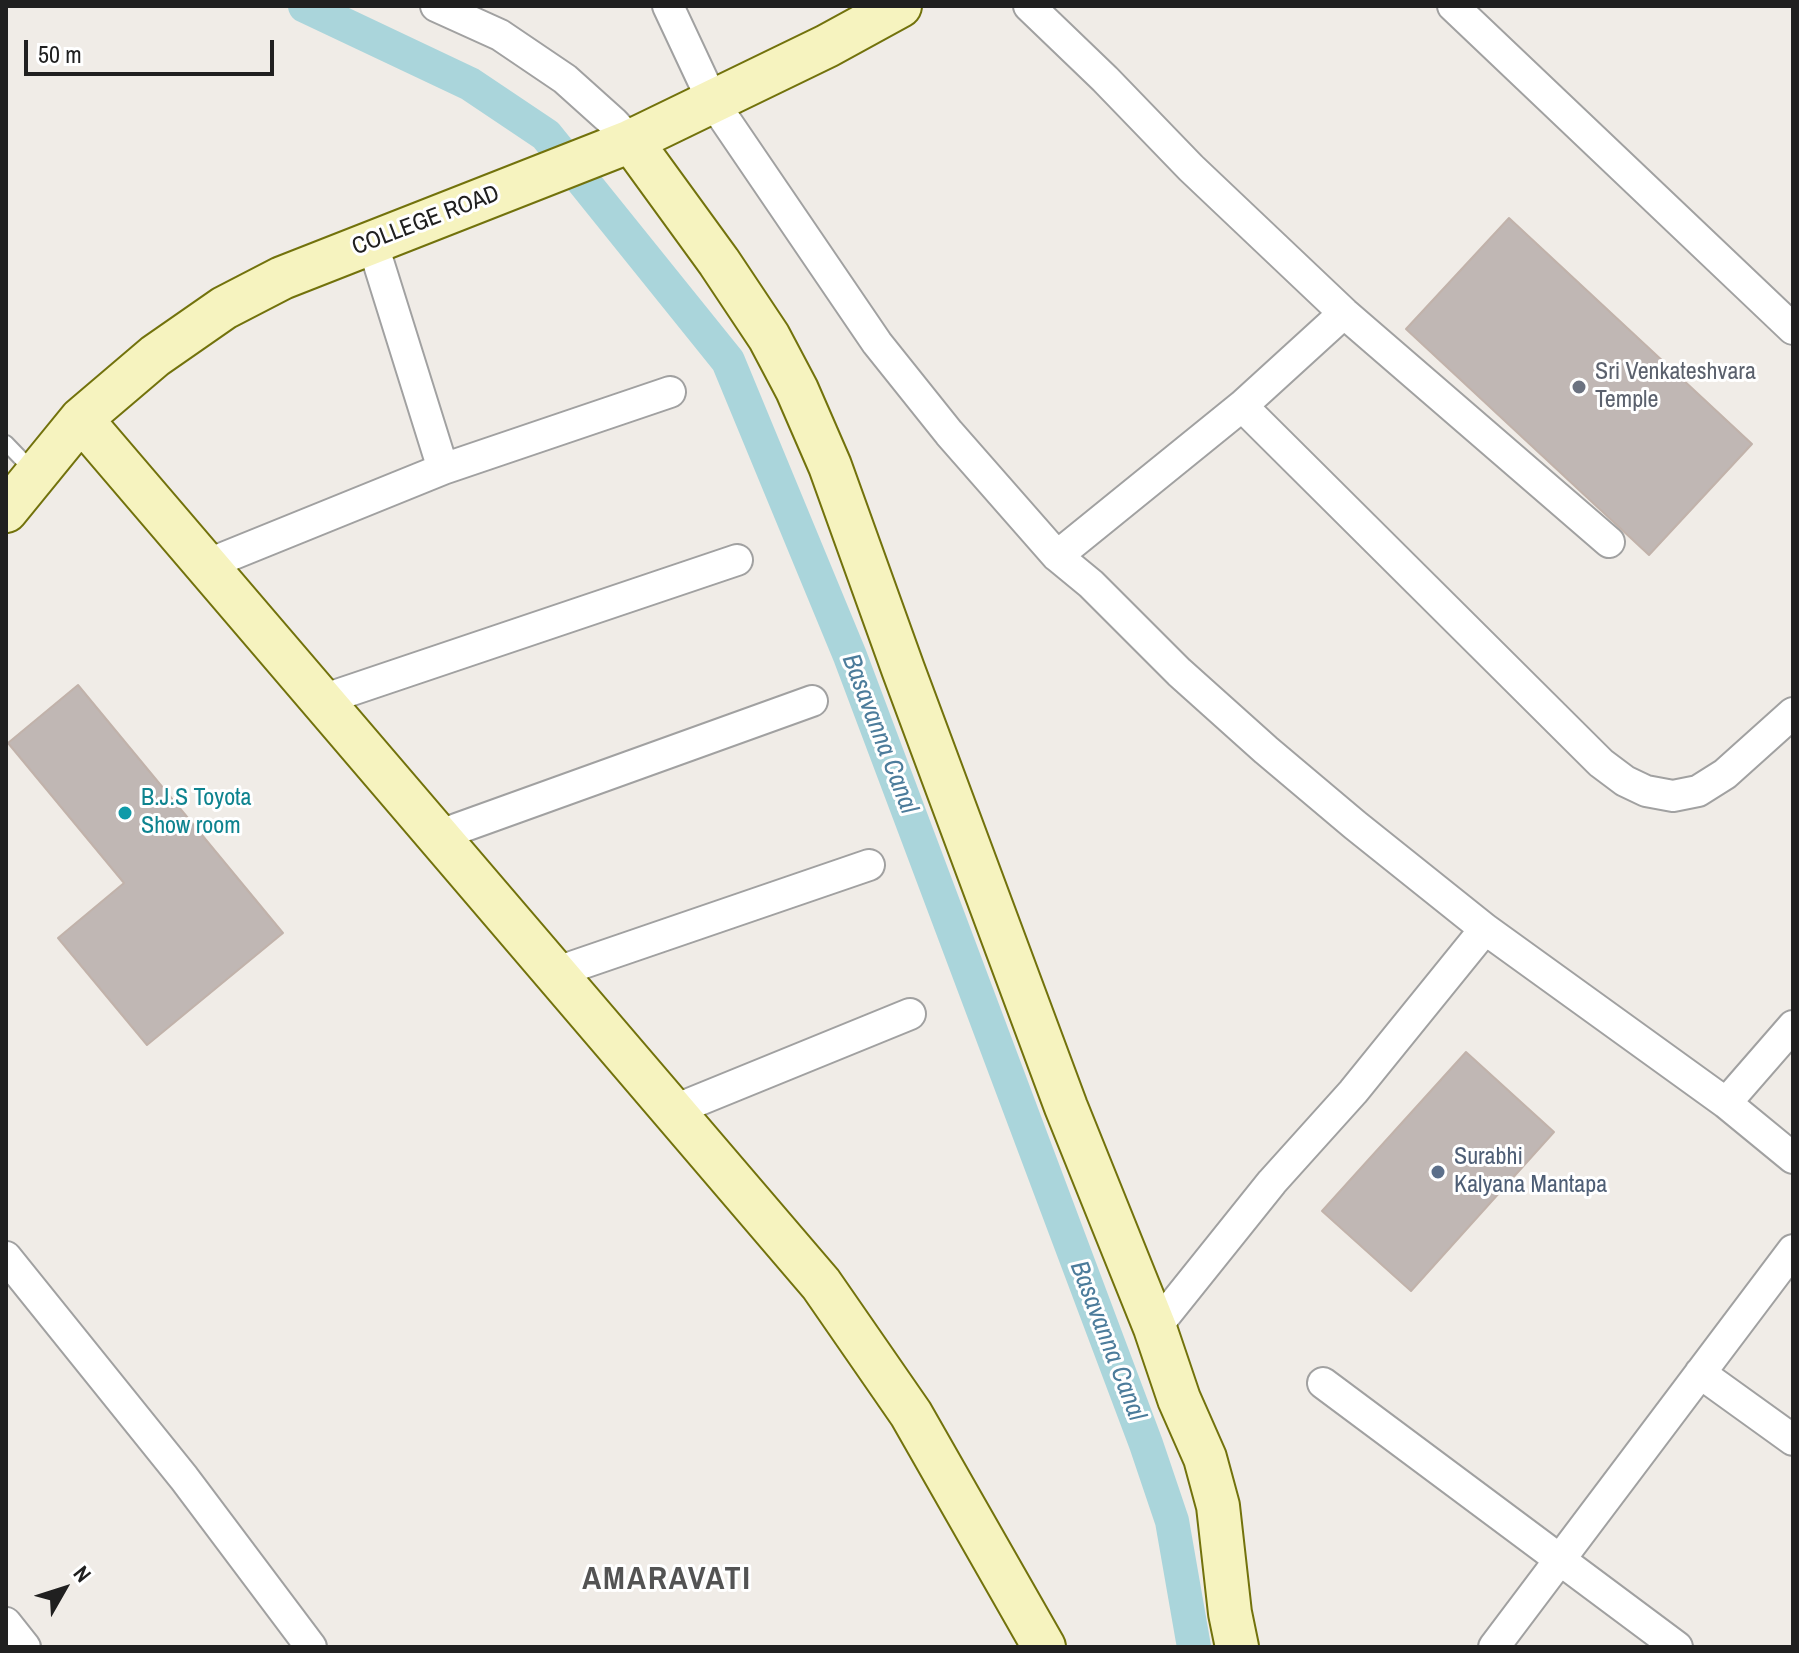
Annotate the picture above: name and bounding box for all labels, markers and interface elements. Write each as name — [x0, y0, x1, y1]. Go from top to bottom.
scale bar — [28, 24, 278, 74]
text: 50 m — [38, 38, 82, 70]
street label: COLLEGE ROAD — [348, 180, 504, 262]
place label: Sri Venkateshvara Temple — [1595, 359, 1756, 415]
marker: Sri Venkateshvara Temple — [1570, 378, 1588, 396]
water label: Basavanna Canal — [834, 650, 924, 818]
place label: B.J.S Toyota Show room — [141, 785, 251, 841]
marker: B.J.S Toyota Show room — [116, 804, 134, 822]
place label: Surabhi Kalyana Mantapa — [1454, 1144, 1607, 1200]
marker: Surabhi Kalyana Mantapa — [1429, 1163, 1447, 1181]
water label: Basavanna Canal — [1062, 1257, 1152, 1425]
north arrow — [24, 1549, 104, 1629]
text: N — [67, 1559, 98, 1588]
district label: AMARAVATI — [582, 1561, 752, 1599]

